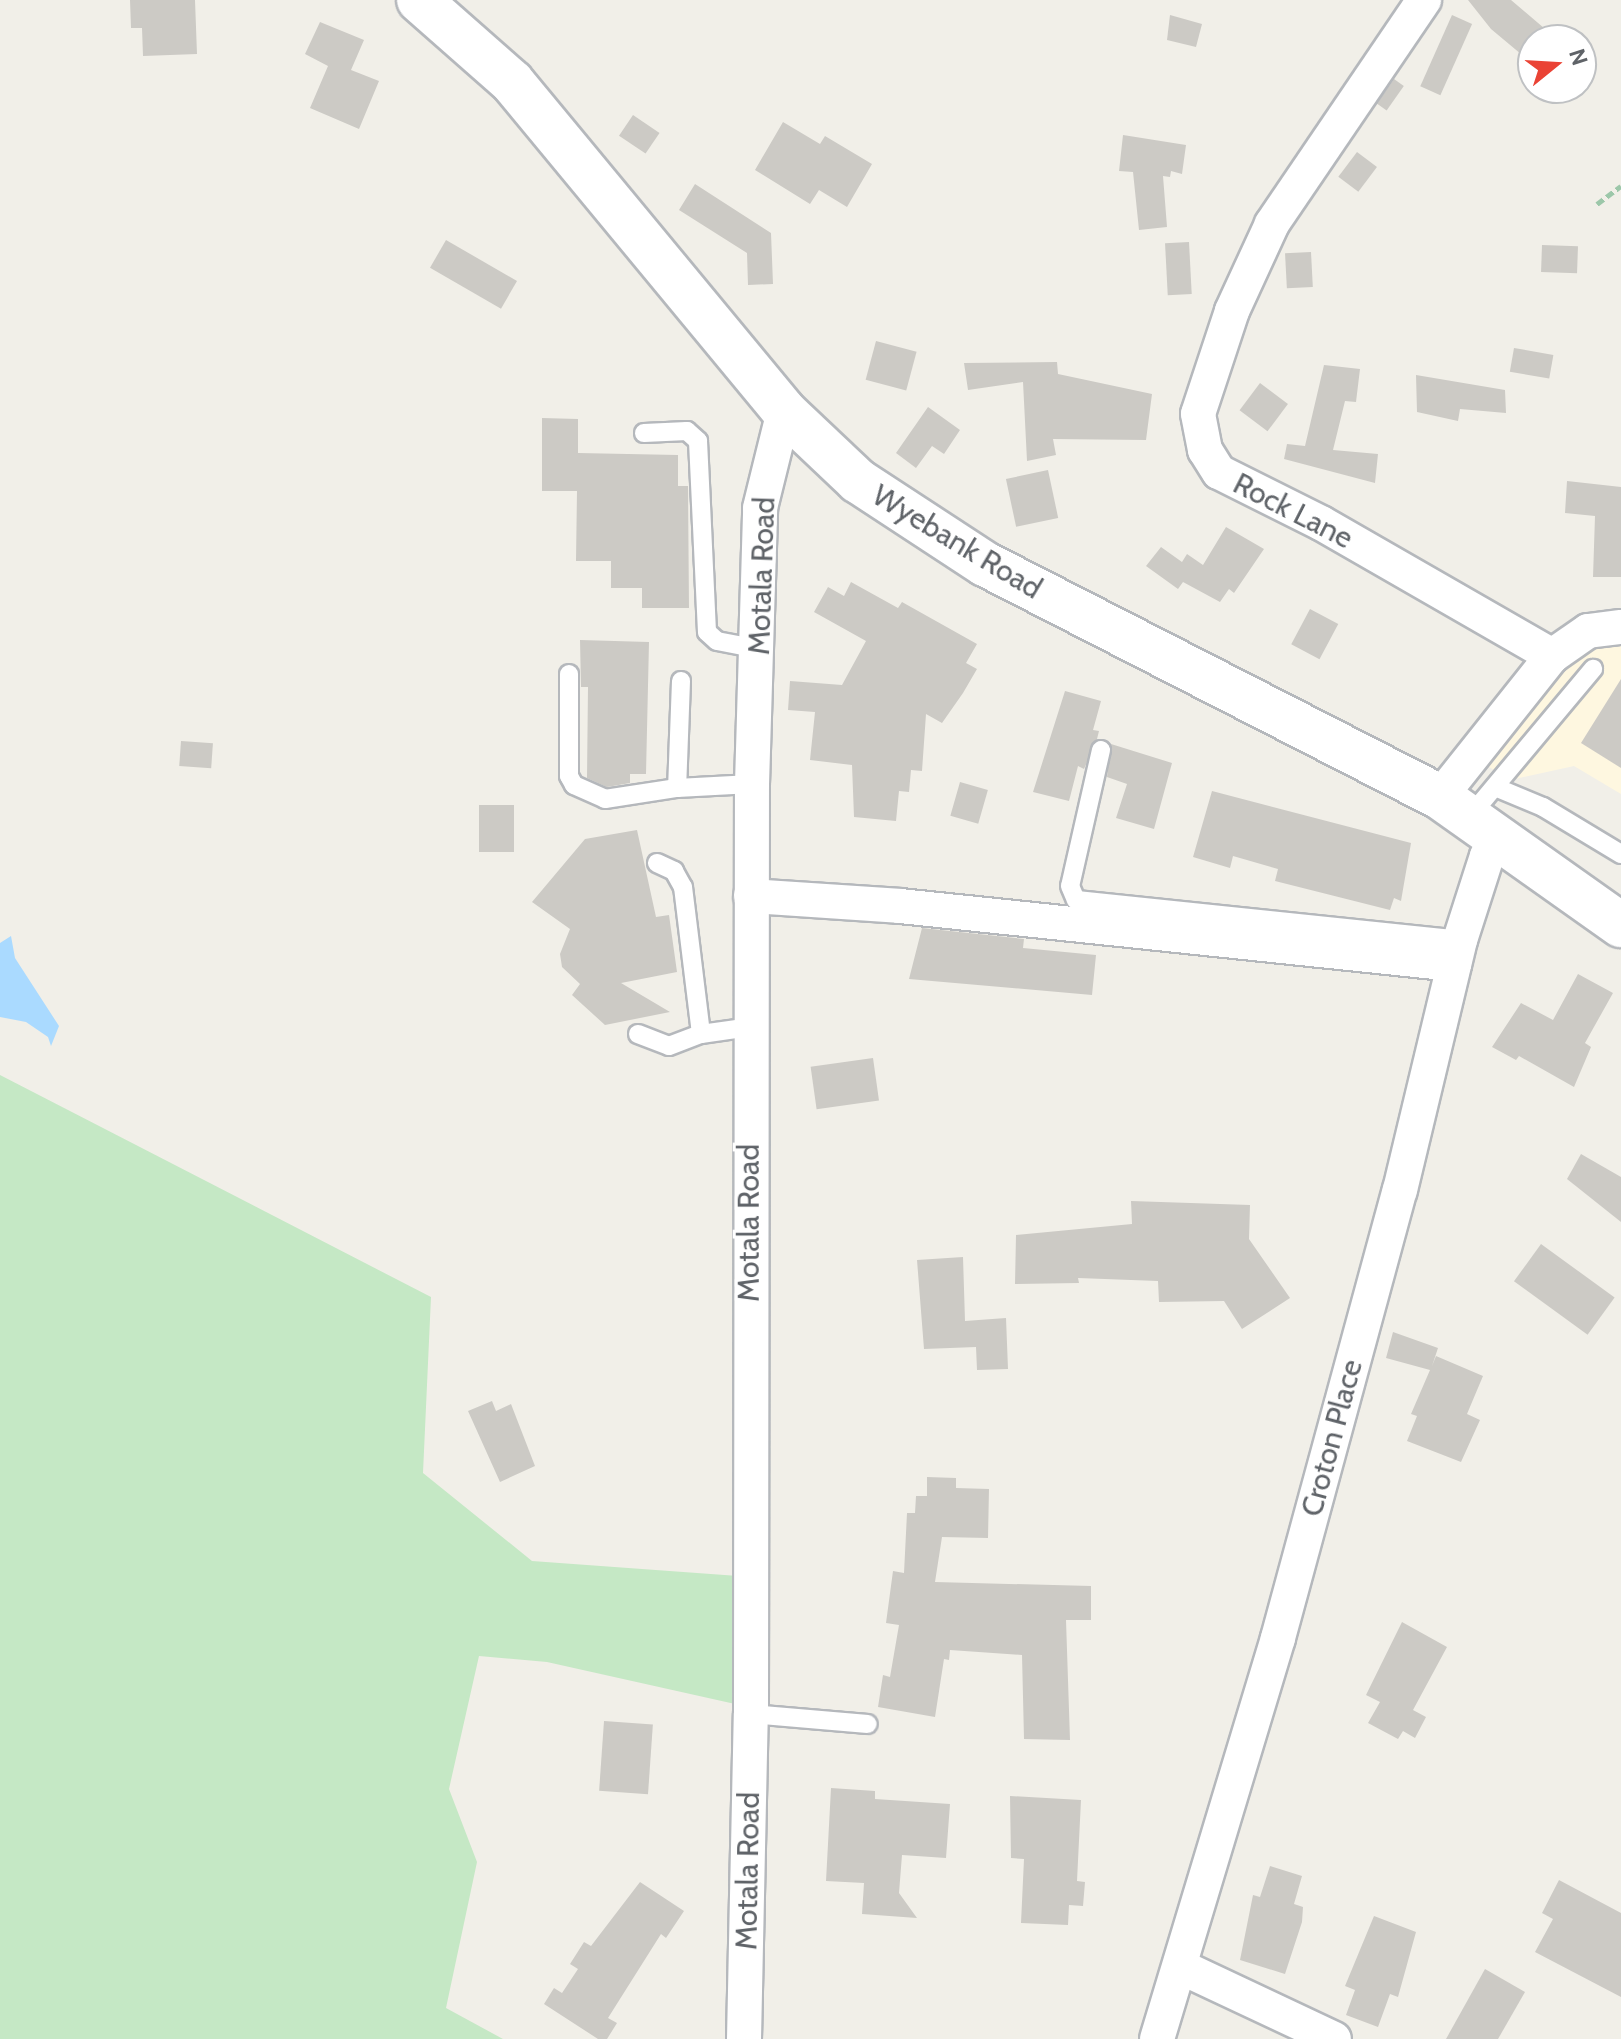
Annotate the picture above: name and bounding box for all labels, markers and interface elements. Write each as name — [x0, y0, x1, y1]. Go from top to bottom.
north arrow — [1517, 24, 1597, 104]
text: N — [1563, 45, 1594, 69]
street label: Rock Lane — [1227, 466, 1359, 556]
street label: Wyebank Road — [866, 477, 1048, 607]
street label: Motala Road — [741, 496, 783, 656]
street label: Motala Road — [731, 1144, 767, 1302]
street label: Croton Place — [1294, 1356, 1370, 1520]
street label: Motala Road — [729, 1792, 767, 1950]

